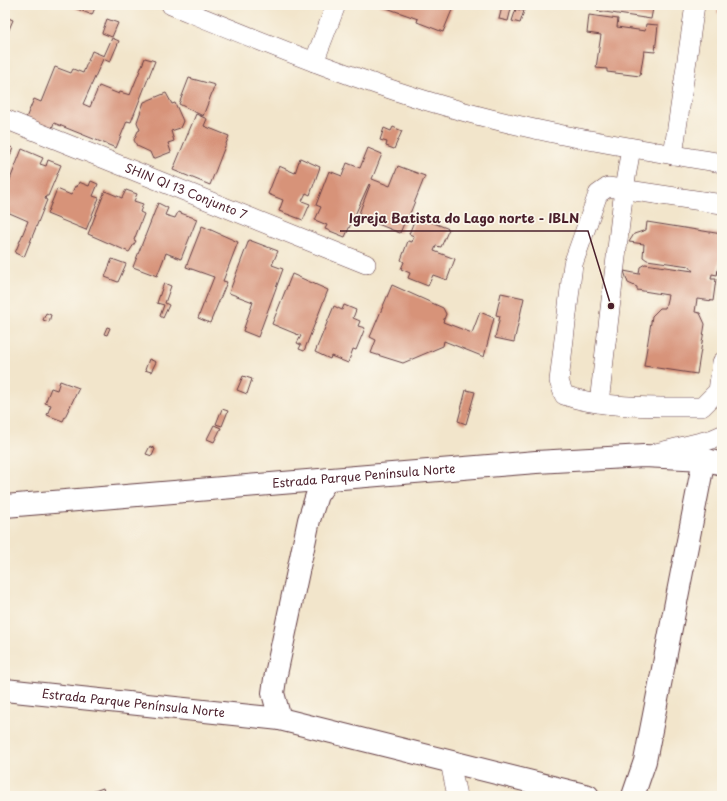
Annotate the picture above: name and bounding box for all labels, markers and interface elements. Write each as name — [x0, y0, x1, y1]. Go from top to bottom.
street label: SHIN QI 13 Conjunto 7 — [123, 158, 250, 223]
callout: Igreja Batista do Lago norte - IBLN — [340, 206, 588, 231]
text: Igreja Batista do Lago norte - IBLN — [349, 208, 579, 227]
street label: Estrada Parque Península Norte — [271, 459, 456, 492]
street label: Estrada Parque Península Norte — [41, 684, 226, 721]

